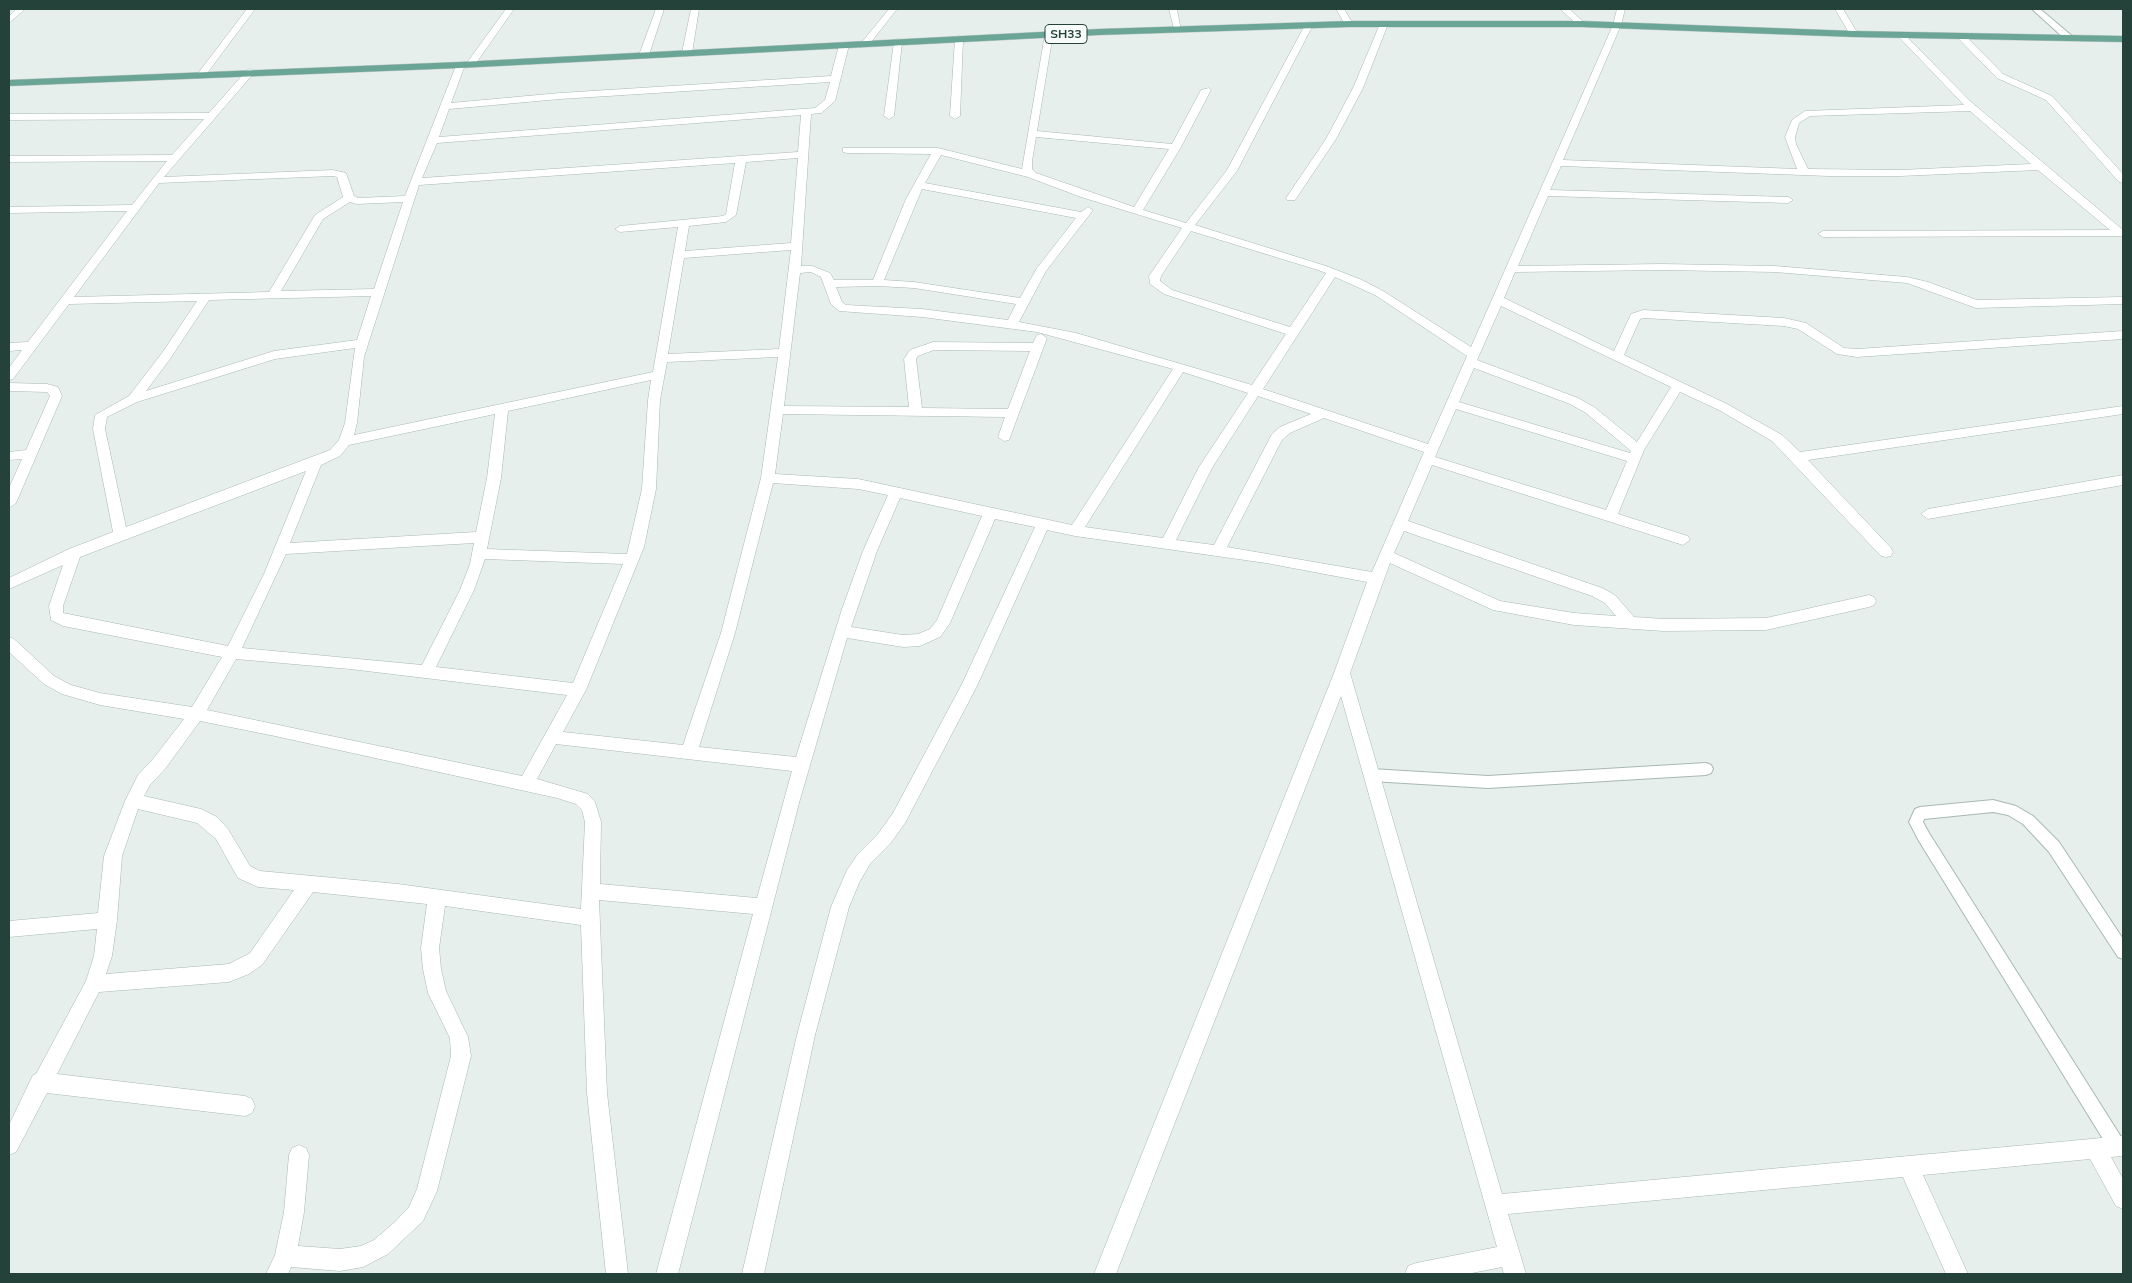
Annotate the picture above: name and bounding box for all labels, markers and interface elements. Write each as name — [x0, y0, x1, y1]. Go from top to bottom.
road number: SH33 — [1045, 24, 1087, 44]

